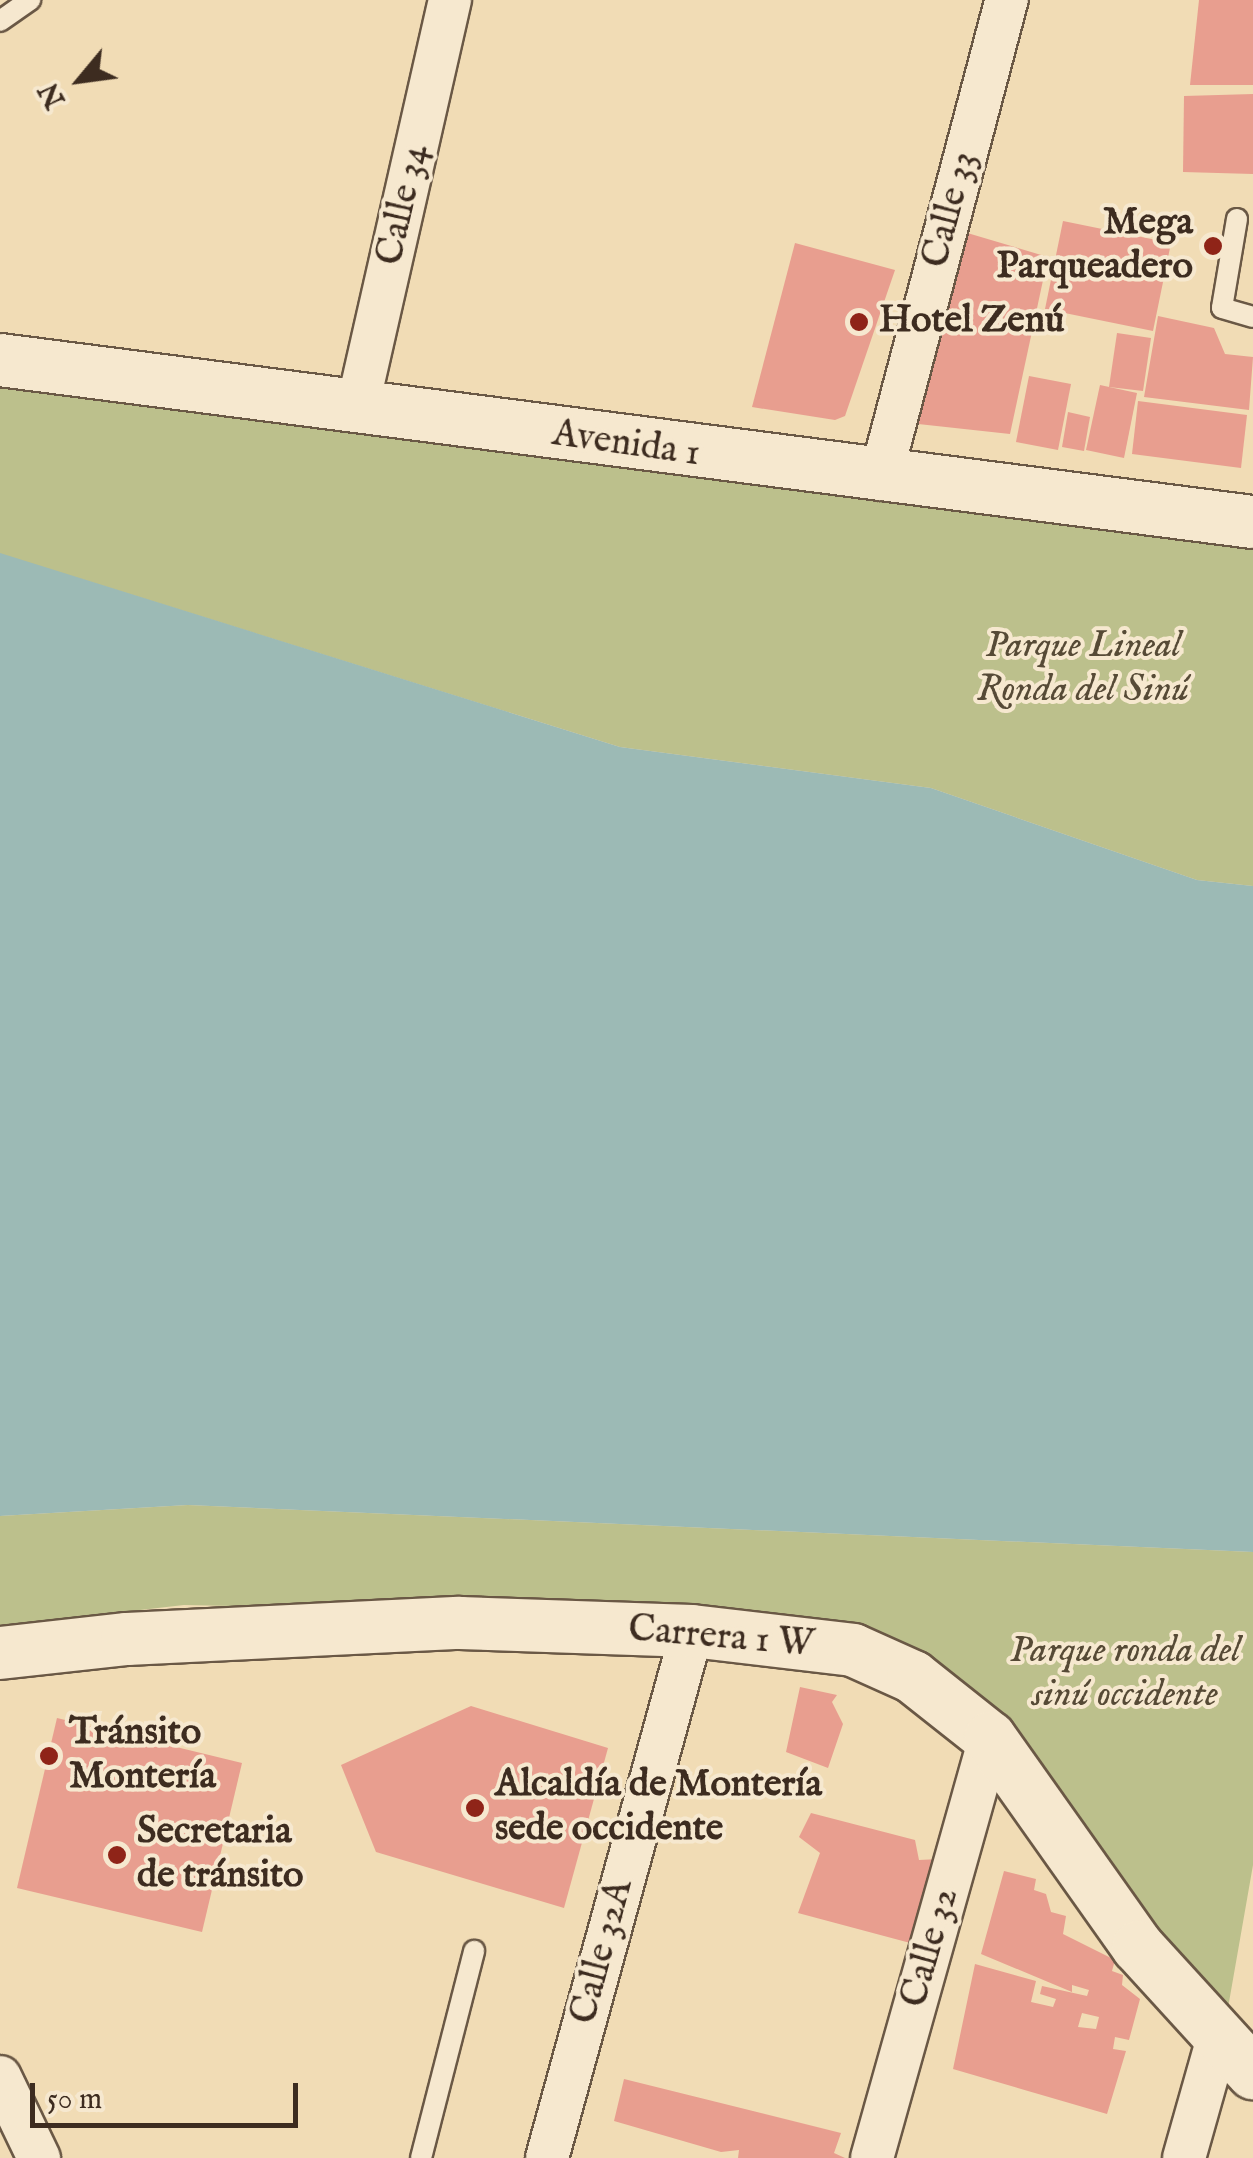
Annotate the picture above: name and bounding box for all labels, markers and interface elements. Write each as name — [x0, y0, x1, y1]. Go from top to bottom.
north arrow — [30, 30, 130, 130]
text: N — [32, 76, 75, 114]
street label: Calle 34 — [368, 140, 440, 270]
street label: Calle 33 — [914, 147, 988, 273]
place label: Mega Parqueadero — [996, 201, 1193, 290]
marker: Mega Parqueadero — [1202, 235, 1224, 257]
place label: Hotel Zenú — [879, 299, 1064, 345]
marker: Hotel Zenú — [848, 311, 870, 333]
street label: Avenida 1 — [549, 412, 703, 478]
park label: Parque Lineal Ronda del Sinú — [977, 624, 1189, 714]
street label: Carrera 1 W — [626, 1607, 816, 1669]
park label: Parque ronda del sinú occidente — [1010, 1629, 1240, 1718]
place label: Tránsito Montería — [69, 1711, 216, 1800]
marker: Tránsito Montería — [38, 1745, 60, 1767]
place label: Alcaldía de Montería sede occidente — [495, 1763, 822, 1852]
marker: Alcaldía de Montería sede occidente — [464, 1797, 486, 1819]
place label: Secretaria de tránsito — [137, 1810, 303, 1900]
marker: Secretaria de tránsito — [106, 1844, 128, 1866]
street label: Calle 32A — [562, 1875, 644, 2029]
street label: Calle 32 — [892, 1883, 970, 2013]
scale bar — [35, 2063, 302, 2125]
text: 50 m — [47, 2081, 102, 2119]

